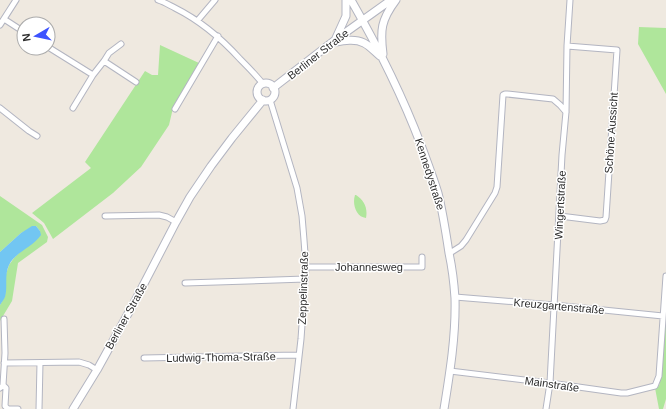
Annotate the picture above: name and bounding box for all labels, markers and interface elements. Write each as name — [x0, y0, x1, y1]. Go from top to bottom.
north arrow — [16, 16, 56, 56]
street label: Berliner Straße — [285, 26, 351, 82]
text: N — [20, 33, 33, 42]
street label: Schöne Aussicht — [602, 92, 620, 174]
street label: Kennedystraße — [413, 137, 447, 211]
street label: Wingertstraße — [552, 170, 568, 240]
street label: Zeppelinstraße — [296, 251, 310, 325]
street label: Johannesweg — [335, 261, 403, 273]
street label: Berliner Straße — [103, 281, 149, 351]
street label: Kreuzgartenstraße — [513, 296, 605, 316]
street label: Ludwig-Thoma-Straße — [166, 350, 276, 364]
street label: Mainstraße — [524, 374, 580, 394]

